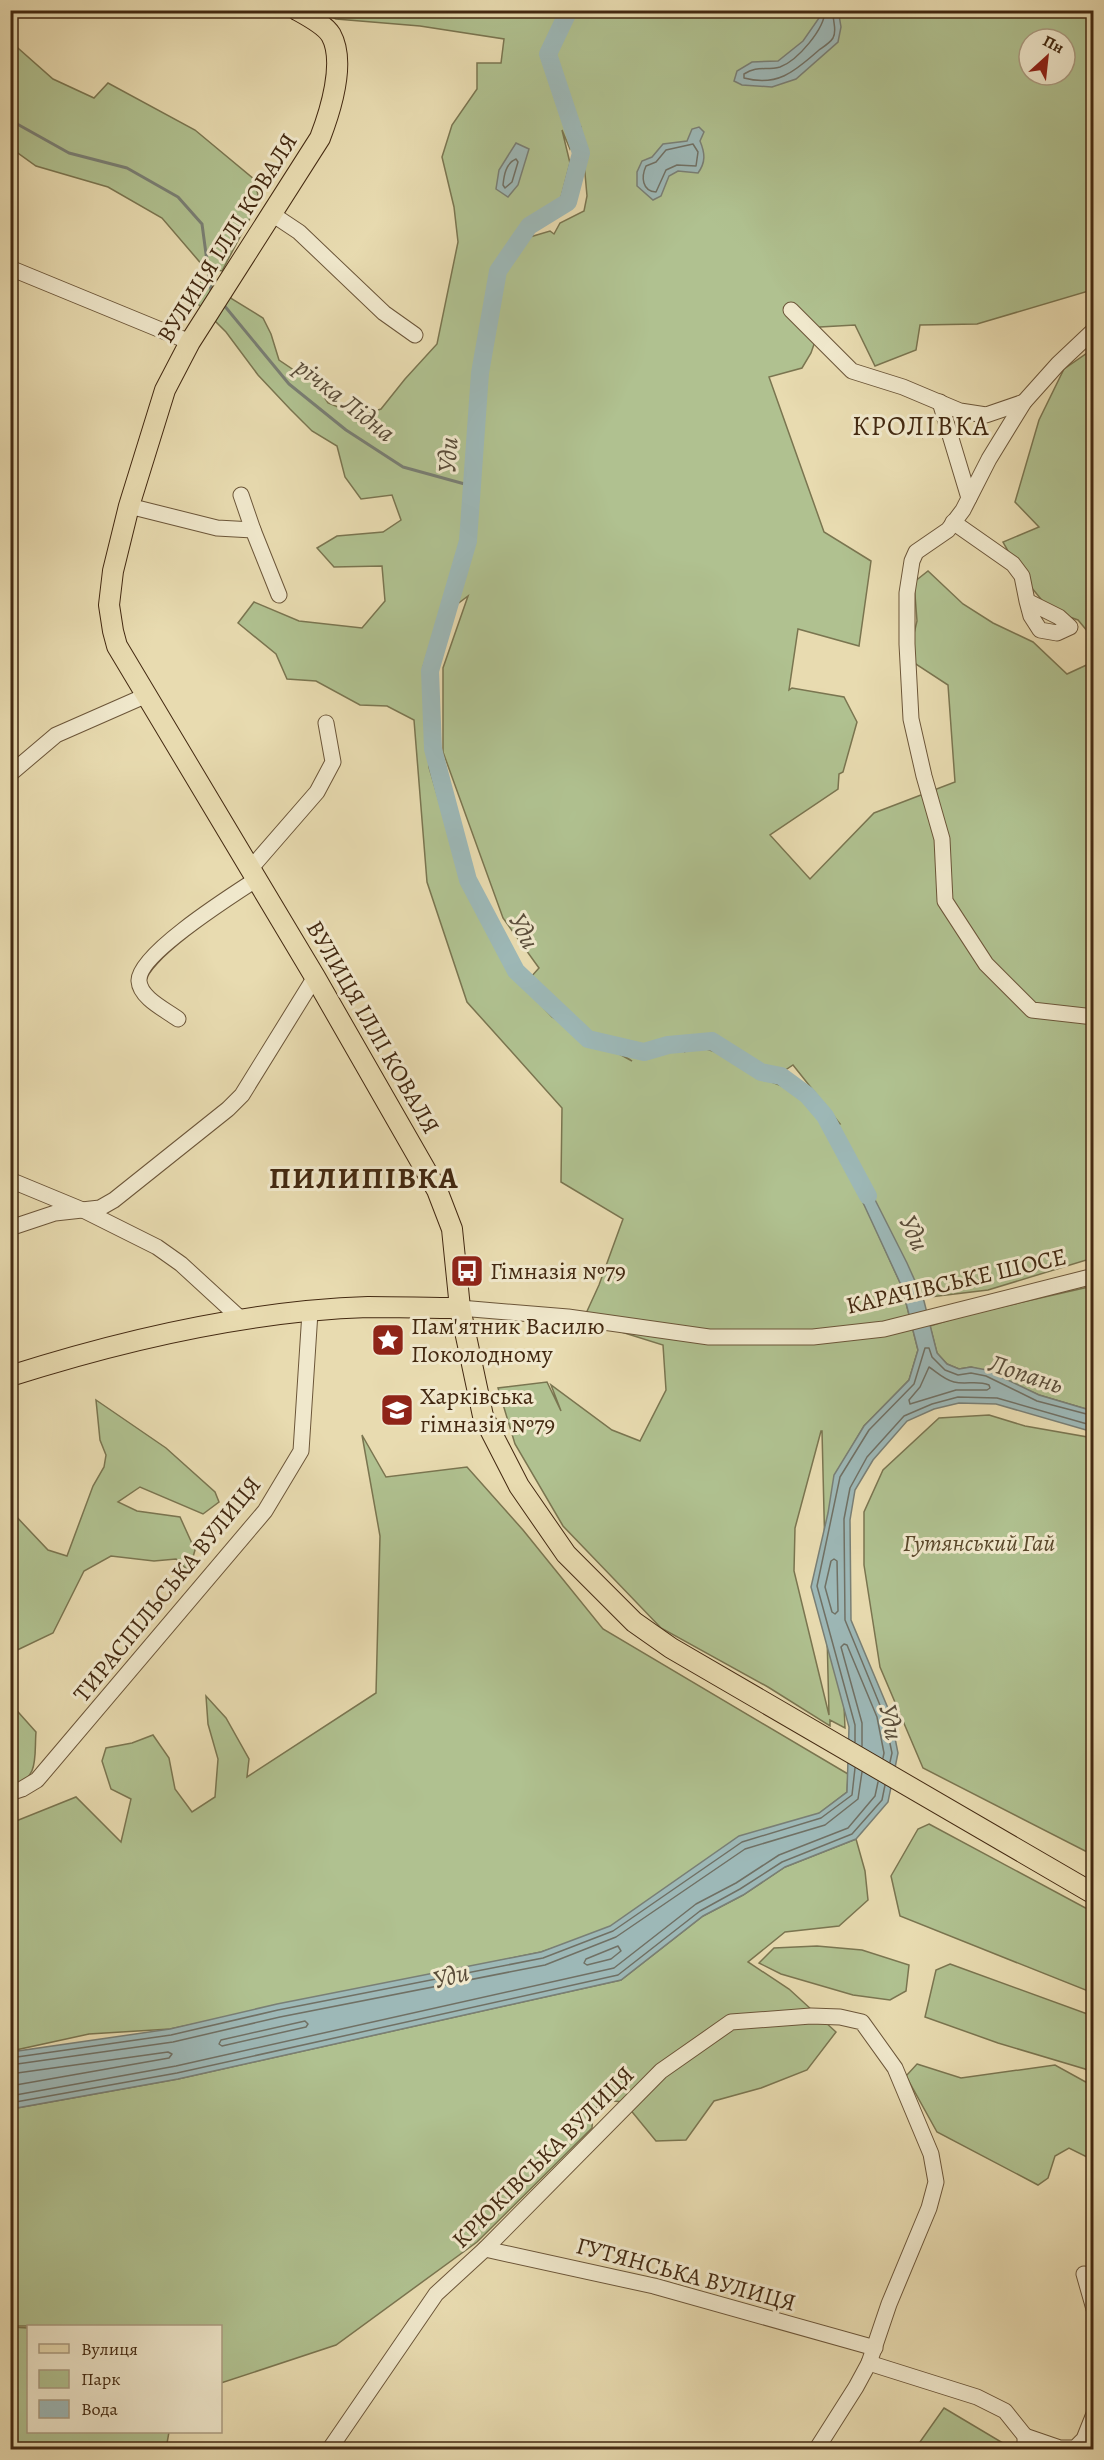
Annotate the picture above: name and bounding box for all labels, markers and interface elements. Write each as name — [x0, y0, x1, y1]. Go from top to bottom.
north arrow — [1017, 27, 1077, 87]
text: Пн — [1039, 30, 1068, 59]
street label: ВУЛИЦЯ ІЛЛІ КОВАЛЯ — [149, 127, 305, 349]
water label: річка Лідна — [287, 349, 403, 450]
district label: КРОЛІВКА — [852, 408, 990, 444]
water label: Уди — [429, 436, 467, 474]
water label: Уди — [500, 907, 548, 955]
street label: ВУЛИЦЯ ІЛЛІ КОВАЛЯ — [299, 914, 447, 1140]
district label: ПИЛИПІВКА — [269, 1158, 459, 1198]
water label: Уди — [891, 1209, 937, 1257]
street label: КАРАЧІВСЬКЕ ШОСЕ — [843, 1240, 1069, 1322]
bus stop icon: Гімназія №79 — [449, 1253, 485, 1289]
place label: Гімназія №79 — [490, 1255, 626, 1287]
place label: Пам'ятник Василю Поколодному — [411, 1310, 605, 1370]
place icon: Пам'ятник Василю Поколодному — [370, 1322, 406, 1358]
water label: Лопань — [983, 1345, 1068, 1402]
place label: Харківська гімназія №79 — [420, 1380, 555, 1440]
school or university icon: Харківська гімназія №79 — [379, 1392, 415, 1428]
street label: ТИРАСПІЛЬСЬКА ВУЛИЦЯ — [66, 1469, 268, 1709]
park label: Гутянський Гай — [903, 1527, 1055, 1559]
water label: Уди — [870, 1701, 912, 1743]
water label: Уди — [429, 1954, 473, 1998]
street label: КРЮКІВСЬКА ВУЛИЦЯ — [445, 2059, 641, 2255]
street label: ГУТЯНСЬКА ВУЛИЦЯ — [573, 2229, 799, 2319]
legend — [27, 2325, 222, 2433]
text: Вулиця — [81, 2337, 138, 2361]
text: Парк — [81, 2367, 121, 2391]
text: Вода — [81, 2397, 119, 2421]

